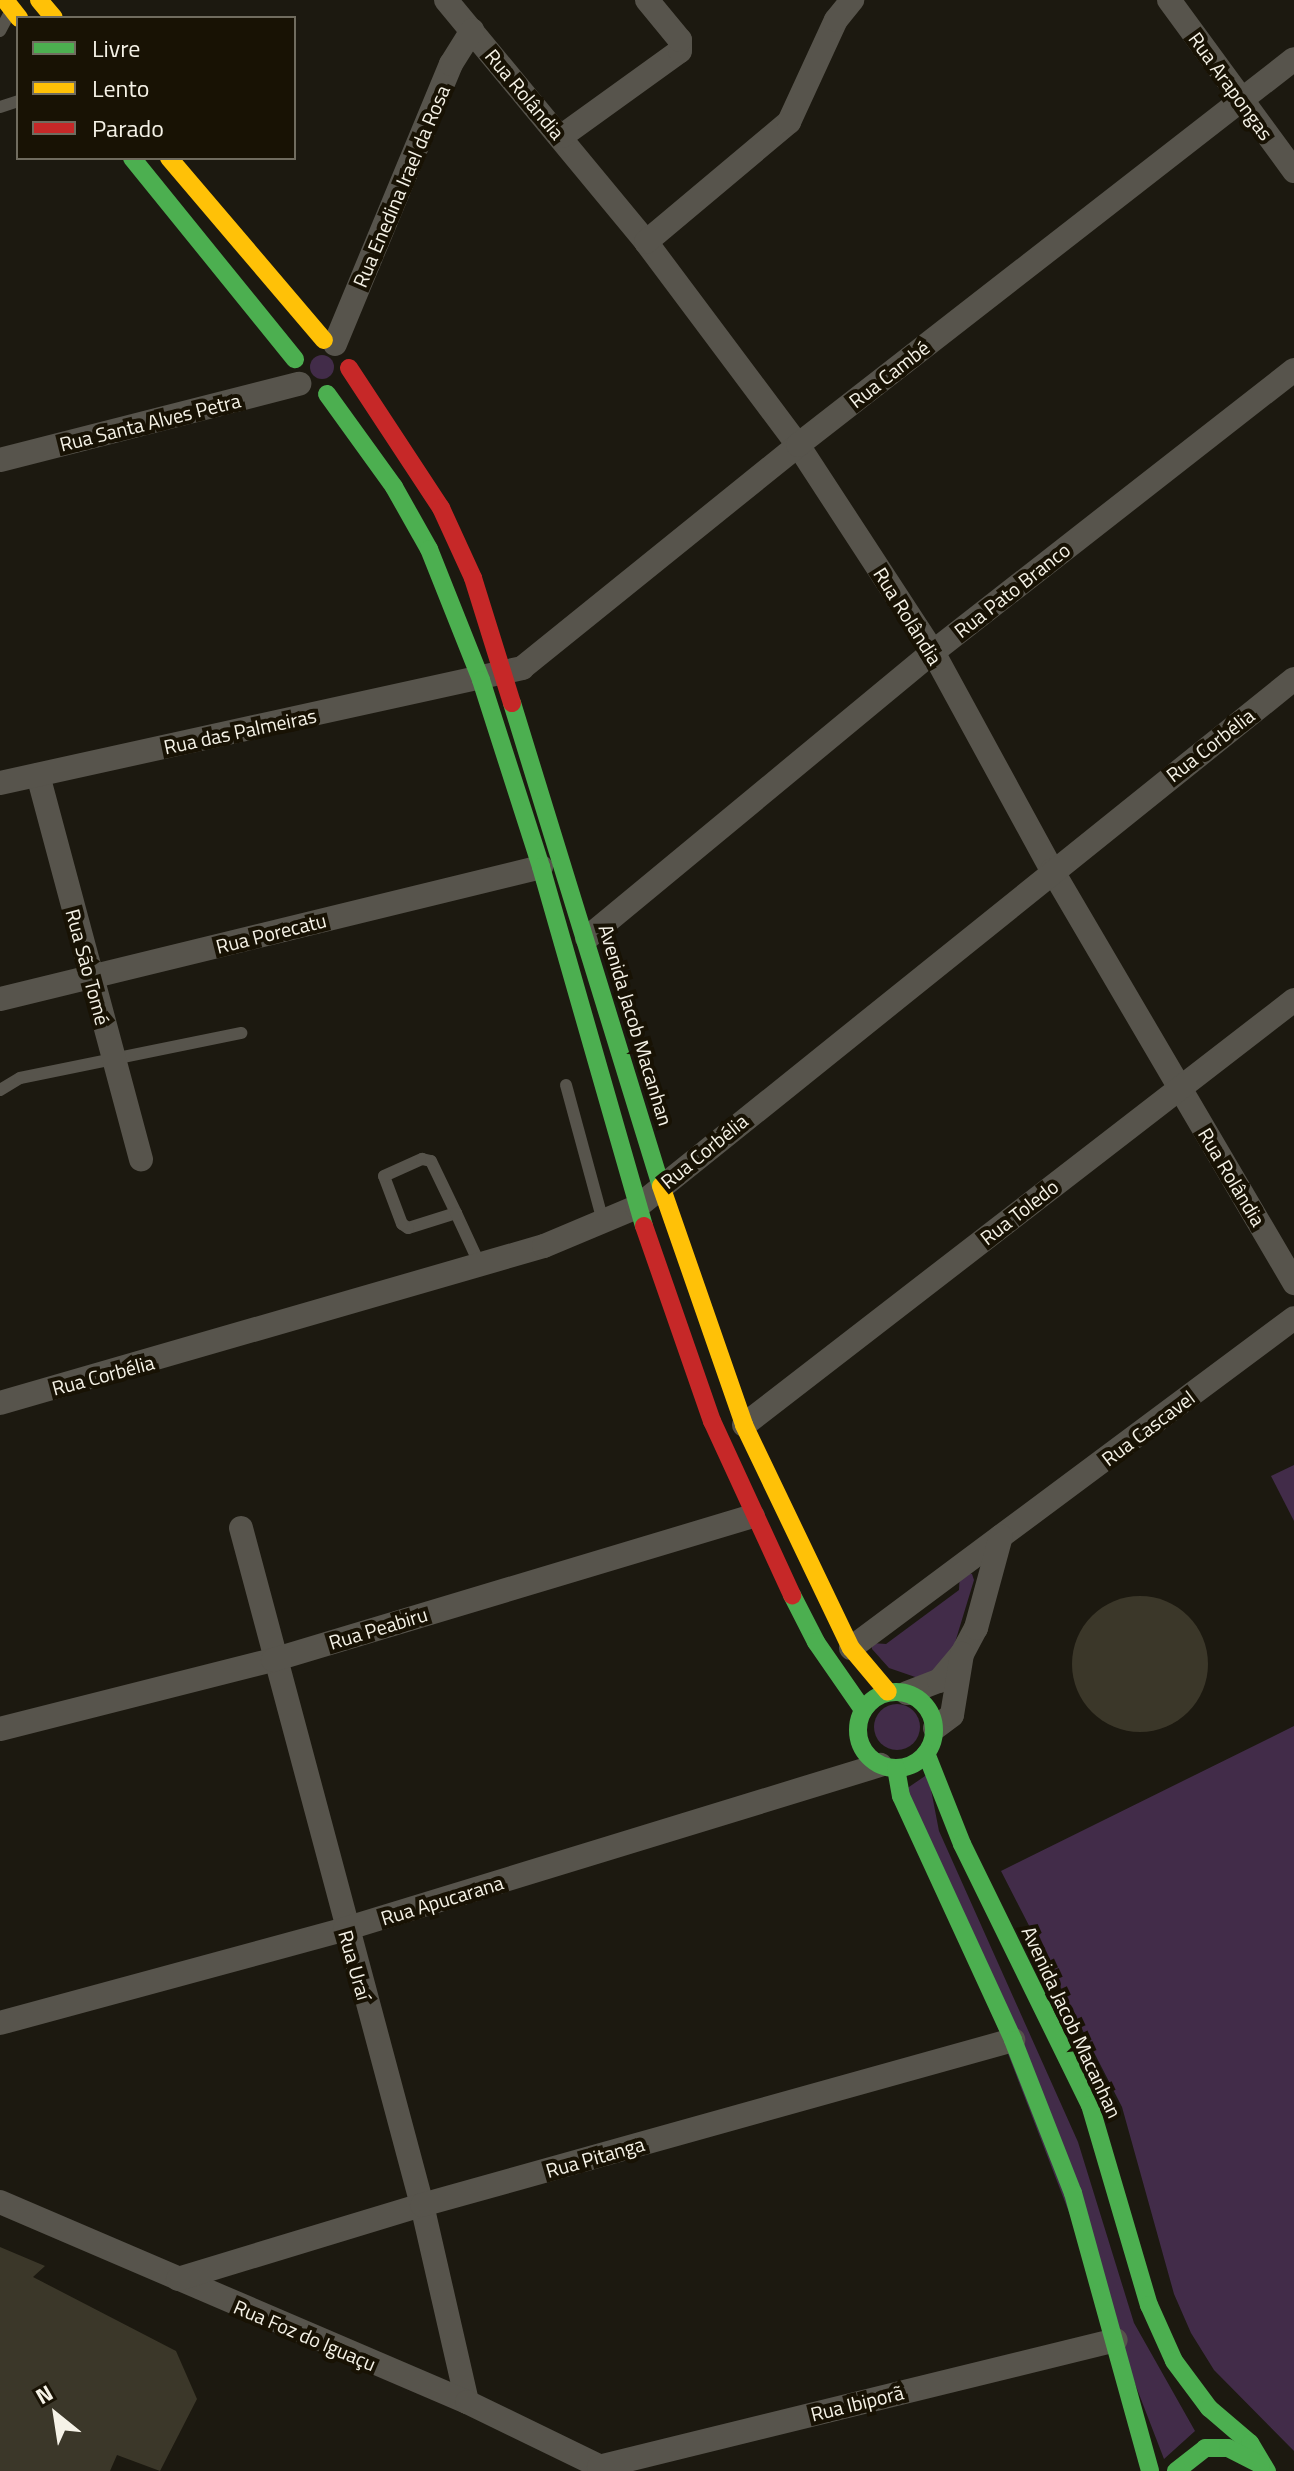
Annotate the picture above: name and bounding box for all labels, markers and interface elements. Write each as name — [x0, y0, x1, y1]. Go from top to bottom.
legend — [16, 16, 296, 160]
street label: Rua Arapongas — [1184, 27, 1278, 145]
text: Livre — [92, 30, 140, 66]
street label: Rua Rolândia — [480, 44, 570, 144]
text: Lento — [92, 70, 149, 106]
street label: Rua Enedina Irael da Rosa — [347, 81, 455, 291]
text: Parado — [92, 110, 164, 146]
street label: Rua Cambé — [844, 335, 934, 413]
street label: Rua Santa Alves Petra — [57, 388, 243, 456]
street label: Rua Pato Branco — [949, 537, 1075, 643]
street label: Rua Rolândia — [869, 563, 947, 669]
street label: Rua das Palmeiras — [161, 703, 319, 759]
street label: Rua Corbélia — [1161, 703, 1259, 787]
street label: Rua São Tomé — [61, 906, 115, 1028]
street label: Rua Porecatu — [213, 908, 329, 958]
street label: Avenida Jacob Macanhan — [594, 922, 678, 1128]
street label: Rua Corbélia — [656, 1109, 752, 1193]
street label: Rua Rolândia — [1193, 1124, 1271, 1230]
street label: Rua Toledo — [975, 1174, 1063, 1250]
street label: Rua Corbélia — [49, 1350, 157, 1400]
street label: Rua Cascavel — [1097, 1385, 1199, 1471]
street label: Rua Peabiru — [326, 1602, 430, 1654]
street label: Rua Apucarana — [378, 1870, 506, 1930]
street label: Avenida Jacob Macanhan — [1017, 1922, 1127, 2122]
street label: Rua Uraí — [334, 1927, 376, 2003]
street label: Rua Pitanga — [543, 2131, 647, 2183]
street label: Rua Foz do Iguaçu — [230, 2294, 380, 2376]
north arrow — [16, 2375, 96, 2455]
text: N — [29, 2376, 59, 2413]
street label: Rua Ibiporã — [808, 2380, 906, 2426]

